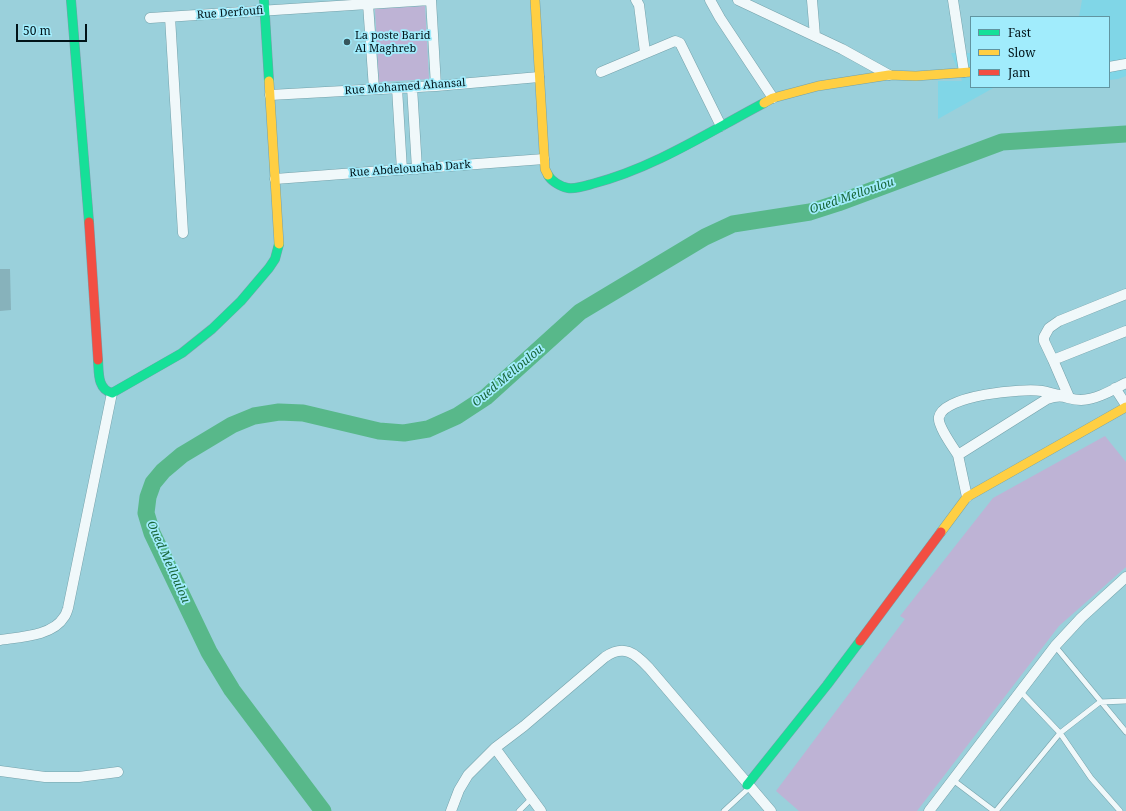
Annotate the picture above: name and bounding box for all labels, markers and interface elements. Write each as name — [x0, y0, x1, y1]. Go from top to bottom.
street label: Rue Derfoufi — [196, 4, 264, 22]
scale bar — [18, 16, 89, 42]
legend — [970, 16, 1110, 88]
text: 50 m — [23, 22, 51, 39]
text: Fast — [1008, 24, 1031, 41]
place label: La poste Barid Al Maghreb — [355, 29, 430, 55]
marker: La poste Barid Al Maghreb — [342, 37, 352, 47]
text: Slow — [1008, 44, 1036, 61]
text: Jam — [1008, 64, 1030, 81]
street label: Rue Mohamed Ahansal — [344, 76, 466, 98]
street label: Rue Abdelouahab Dark — [349, 158, 471, 180]
water label: Oued Melloulou — [808, 175, 896, 217]
water label: Oued Melloulou — [470, 342, 546, 410]
water label: Oued Melloulou — [143, 519, 193, 605]

